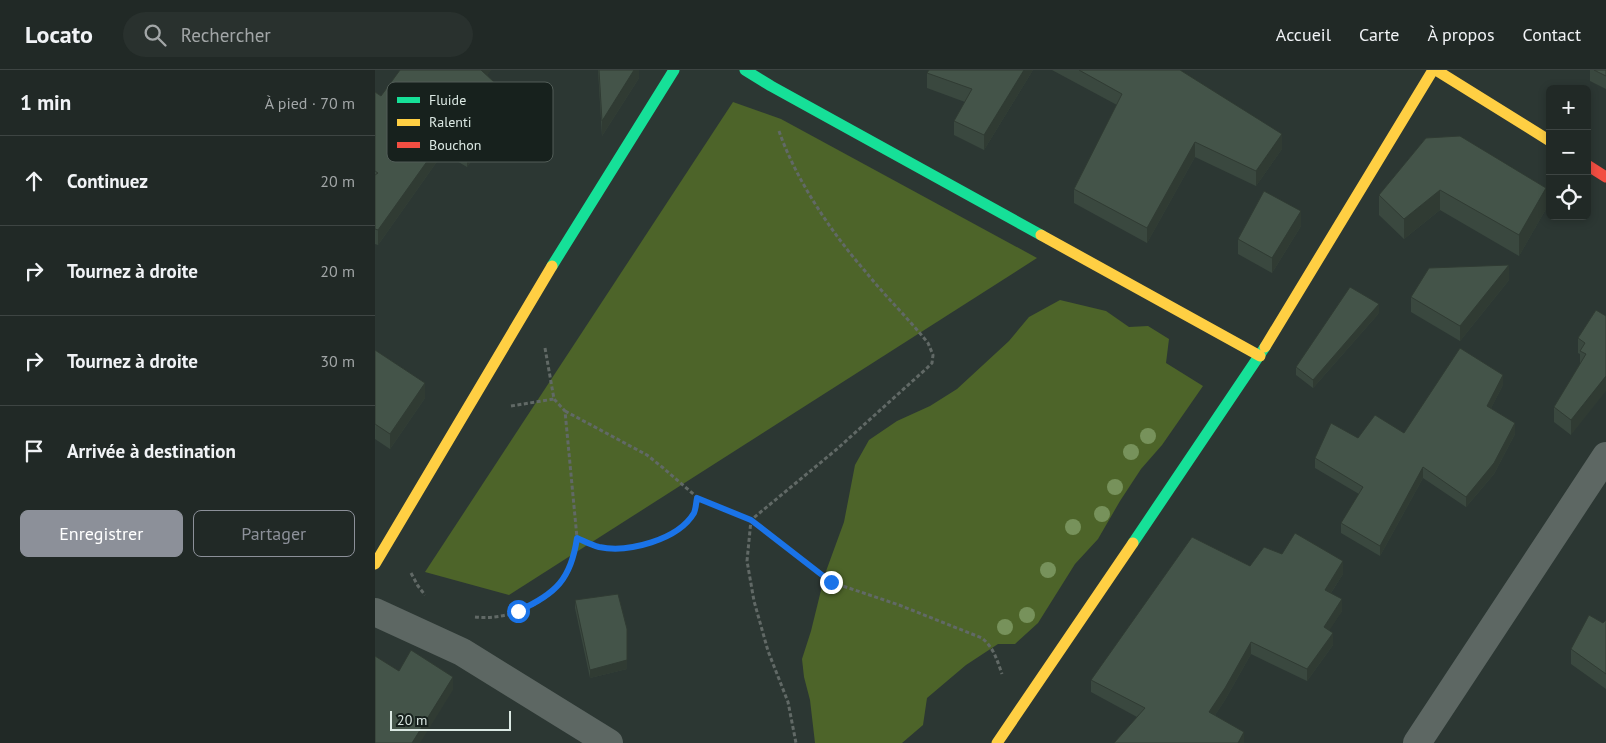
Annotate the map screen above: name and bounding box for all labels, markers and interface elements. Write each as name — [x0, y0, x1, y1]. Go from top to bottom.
search box — [123, 12, 473, 57]
text: Locato — [25, 19, 93, 50]
icon: search — [141, 21, 169, 49]
text: Rechercher — [181, 23, 271, 47]
text: Accueil — [1276, 23, 1331, 46]
text: Carte — [1359, 23, 1400, 46]
text: À propos — [1428, 23, 1495, 46]
text: Contact — [1523, 23, 1581, 46]
legend — [387, 82, 553, 162]
map controls — [1546, 85, 1591, 220]
button: + — [1546, 85, 1591, 130]
text: 1 min — [20, 89, 71, 116]
text: Fluide — [429, 91, 466, 109]
text: À pied · 70 m — [265, 93, 355, 113]
text: Ralenti — [429, 113, 472, 131]
button: − — [1546, 130, 1591, 175]
text: Bouchon — [429, 136, 481, 154]
icon: ahead — [20, 167, 48, 195]
text: Continuez — [67, 169, 148, 193]
text: 20 m — [320, 171, 355, 191]
button: locate — [1546, 175, 1591, 220]
icon: right — [20, 257, 48, 285]
text: Tournez à droite — [67, 259, 198, 283]
text: 20 m — [320, 261, 355, 281]
icon: right — [20, 347, 48, 375]
text: Tournez à droite — [67, 349, 198, 373]
text: 30 m — [320, 351, 355, 371]
icon: arrive — [20, 437, 48, 465]
text: Arrivée à destination — [67, 439, 236, 463]
button: Enregistrer — [20, 510, 183, 557]
button: Partager — [193, 510, 355, 557]
route end — [820, 571, 843, 594]
route start — [507, 600, 530, 623]
scale bar — [390, 708, 511, 731]
text: 20 m — [397, 711, 427, 729]

